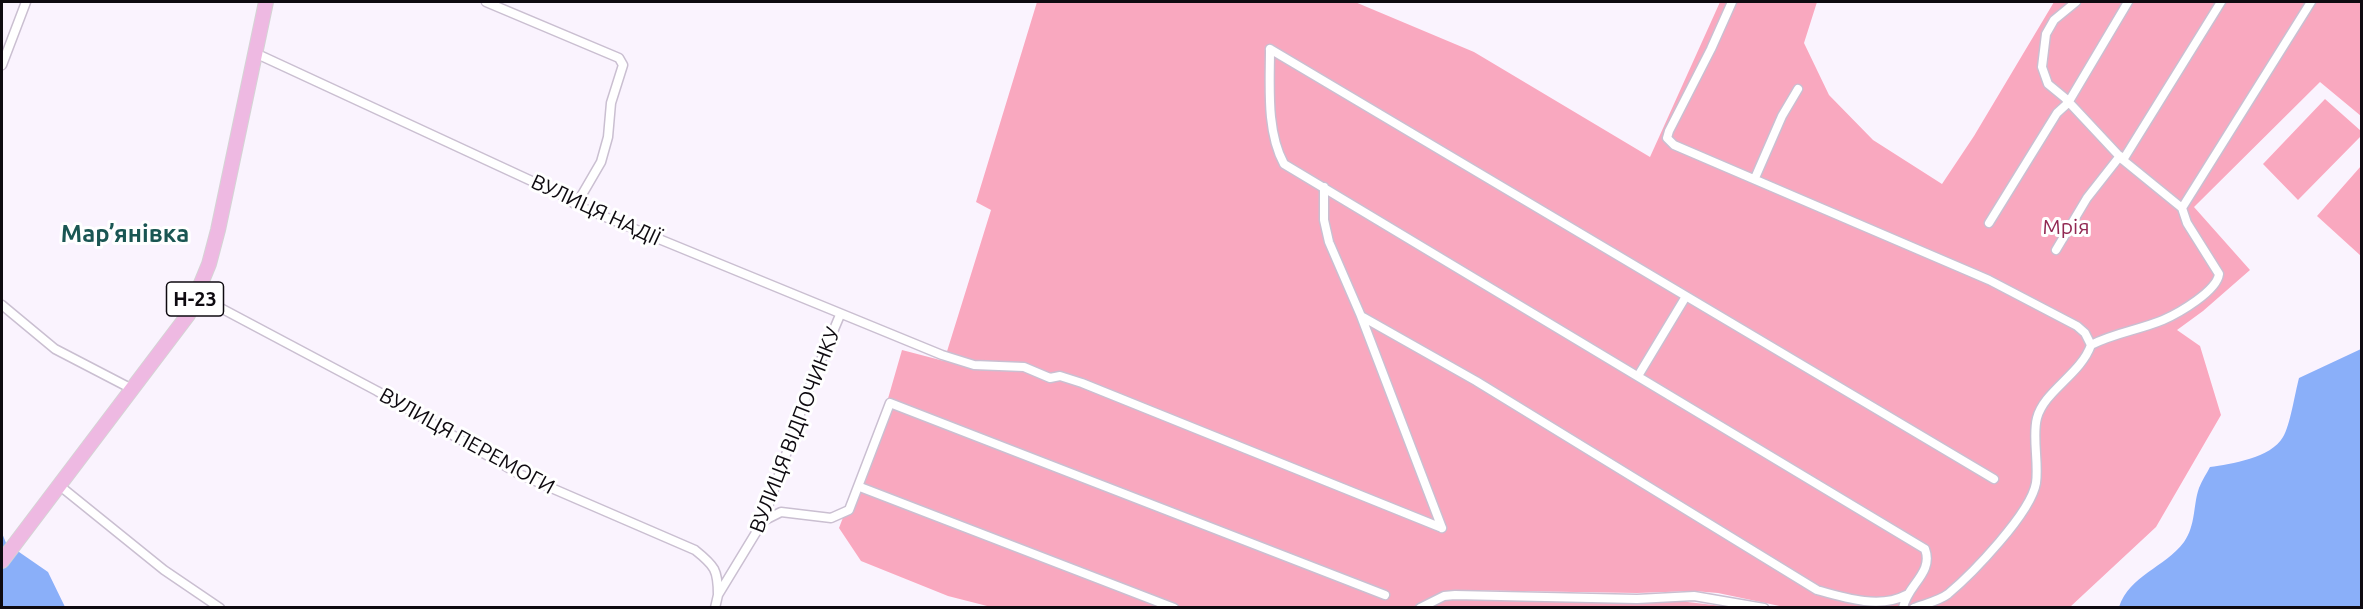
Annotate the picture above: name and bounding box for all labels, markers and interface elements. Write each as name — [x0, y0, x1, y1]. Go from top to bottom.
street label: ВУЛИЦЯ НАДІЇ — [527, 169, 665, 251]
park label: Мрія — [2043, 214, 2089, 240]
district label: Мар’янівка — [61, 220, 189, 248]
road number: Н-23 — [166, 282, 224, 316]
street label: ВУЛИЦЯ ВІДПОЧИНКУ — [744, 324, 846, 536]
street label: ВУЛИЦЯ ПЕРЕМОГИ — [375, 382, 559, 500]

